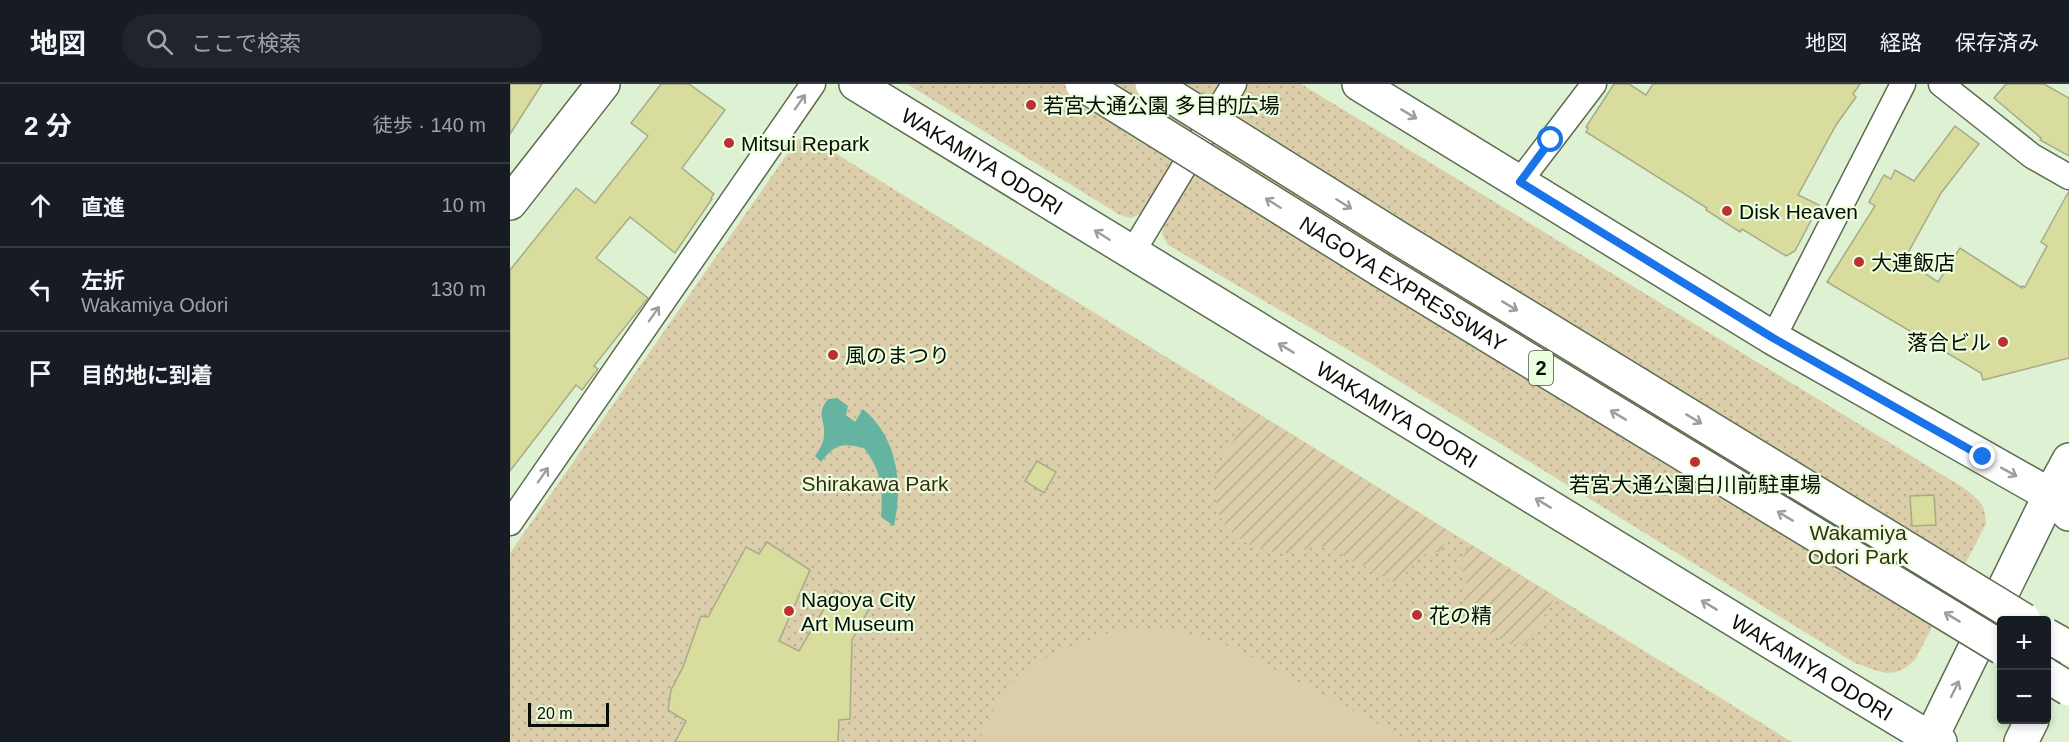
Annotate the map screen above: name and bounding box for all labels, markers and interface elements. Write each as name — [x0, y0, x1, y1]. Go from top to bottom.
search box — [122, 14, 542, 68]
icon: search — [143, 25, 176, 58]
text: 地図 — [30, 28, 86, 59]
text: ここで検索 — [191, 31, 301, 56]
text: 地図 — [1805, 31, 1847, 54]
text: 経路 — [1880, 31, 1922, 54]
text: 保存済み — [1955, 31, 2039, 54]
one-way arrow — [794, 94, 806, 111]
place label: 若宮大通公園 多目的広場 — [1043, 94, 1280, 117]
marker: 若宮大通公園 多目的広場 — [1024, 98, 1038, 112]
street label: WAKAMIYA ODORI — [898, 103, 1067, 219]
one-way arrow — [1400, 109, 1417, 121]
text: 2 分 — [24, 111, 72, 141]
text: 徒歩 · 140 m — [373, 114, 486, 136]
route start — [1537, 126, 1563, 152]
place label: Mitsui Repark — [741, 132, 870, 155]
marker: Mitsui Repark — [722, 136, 736, 150]
icon: ahead — [24, 189, 57, 222]
text: 10 m — [442, 194, 486, 216]
text: 直進 — [81, 195, 125, 220]
one-way arrow — [1265, 197, 1282, 209]
one-way arrow — [1335, 198, 1352, 211]
place label: Disk Heaven — [1739, 200, 1858, 223]
marker: Disk Heaven — [1720, 204, 1734, 218]
street label: NAGOYA EXPRESSWAY — [1296, 211, 1511, 355]
one-way arrow — [1094, 229, 1111, 241]
place label: 大連飯店 — [1871, 251, 1955, 274]
marker: 大連飯店 — [1852, 255, 1866, 269]
text: 左折 — [81, 268, 125, 293]
icon: left — [24, 273, 57, 306]
text: 130 m — [430, 278, 486, 300]
text: Wakamiya Odori — [81, 294, 228, 316]
one-way arrow — [1501, 301, 1518, 313]
one-way arrow — [648, 307, 660, 323]
place label: 落合ビル — [1907, 331, 1991, 354]
marker: 落合ビル — [1996, 335, 2010, 349]
one-way arrow — [1278, 341, 1295, 354]
place label: 風のまつり — [845, 344, 950, 367]
marker: 風のまつり — [826, 348, 840, 362]
road number: 2 — [1529, 351, 1553, 385]
street label: WAKAMIYA ODORI — [1313, 356, 1482, 472]
icon: arrive — [24, 357, 57, 390]
text: 目的地に到着 — [81, 363, 213, 388]
one-way arrow — [1610, 408, 1627, 420]
one-way arrow — [1685, 414, 1702, 426]
route end — [1969, 443, 1995, 469]
marker: 若宮大通公園白川前駐車場 — [1688, 455, 1702, 469]
one-way arrow — [2000, 466, 2017, 478]
one-way arrow — [537, 467, 549, 483]
park label: Shirakawa Park — [801, 472, 949, 495]
place label: 若宮大通公園白川前駐車場 — [1569, 473, 1821, 496]
one-way arrow — [1535, 497, 1552, 509]
one-way arrow — [1777, 510, 1794, 522]
park label: Wakamiya Odori Park — [1808, 521, 1909, 568]
place label: Nagoya City Art Museum — [801, 588, 916, 635]
one-way arrow — [1701, 598, 1718, 610]
marker: Nagoya City Art Museum — [782, 604, 796, 618]
place label: 花の精 — [1429, 604, 1492, 627]
marker: 花の精 — [1410, 608, 1424, 622]
street label: WAKAMIYA ODORI — [1727, 609, 1897, 725]
one-way arrow — [1943, 611, 1960, 624]
map controls — [1997, 616, 2051, 724]
button: + — [1997, 616, 2051, 670]
button: − — [1997, 670, 2051, 724]
one-way arrow — [1949, 681, 1961, 699]
scale bar — [528, 700, 609, 728]
text: 20 m — [537, 705, 573, 722]

